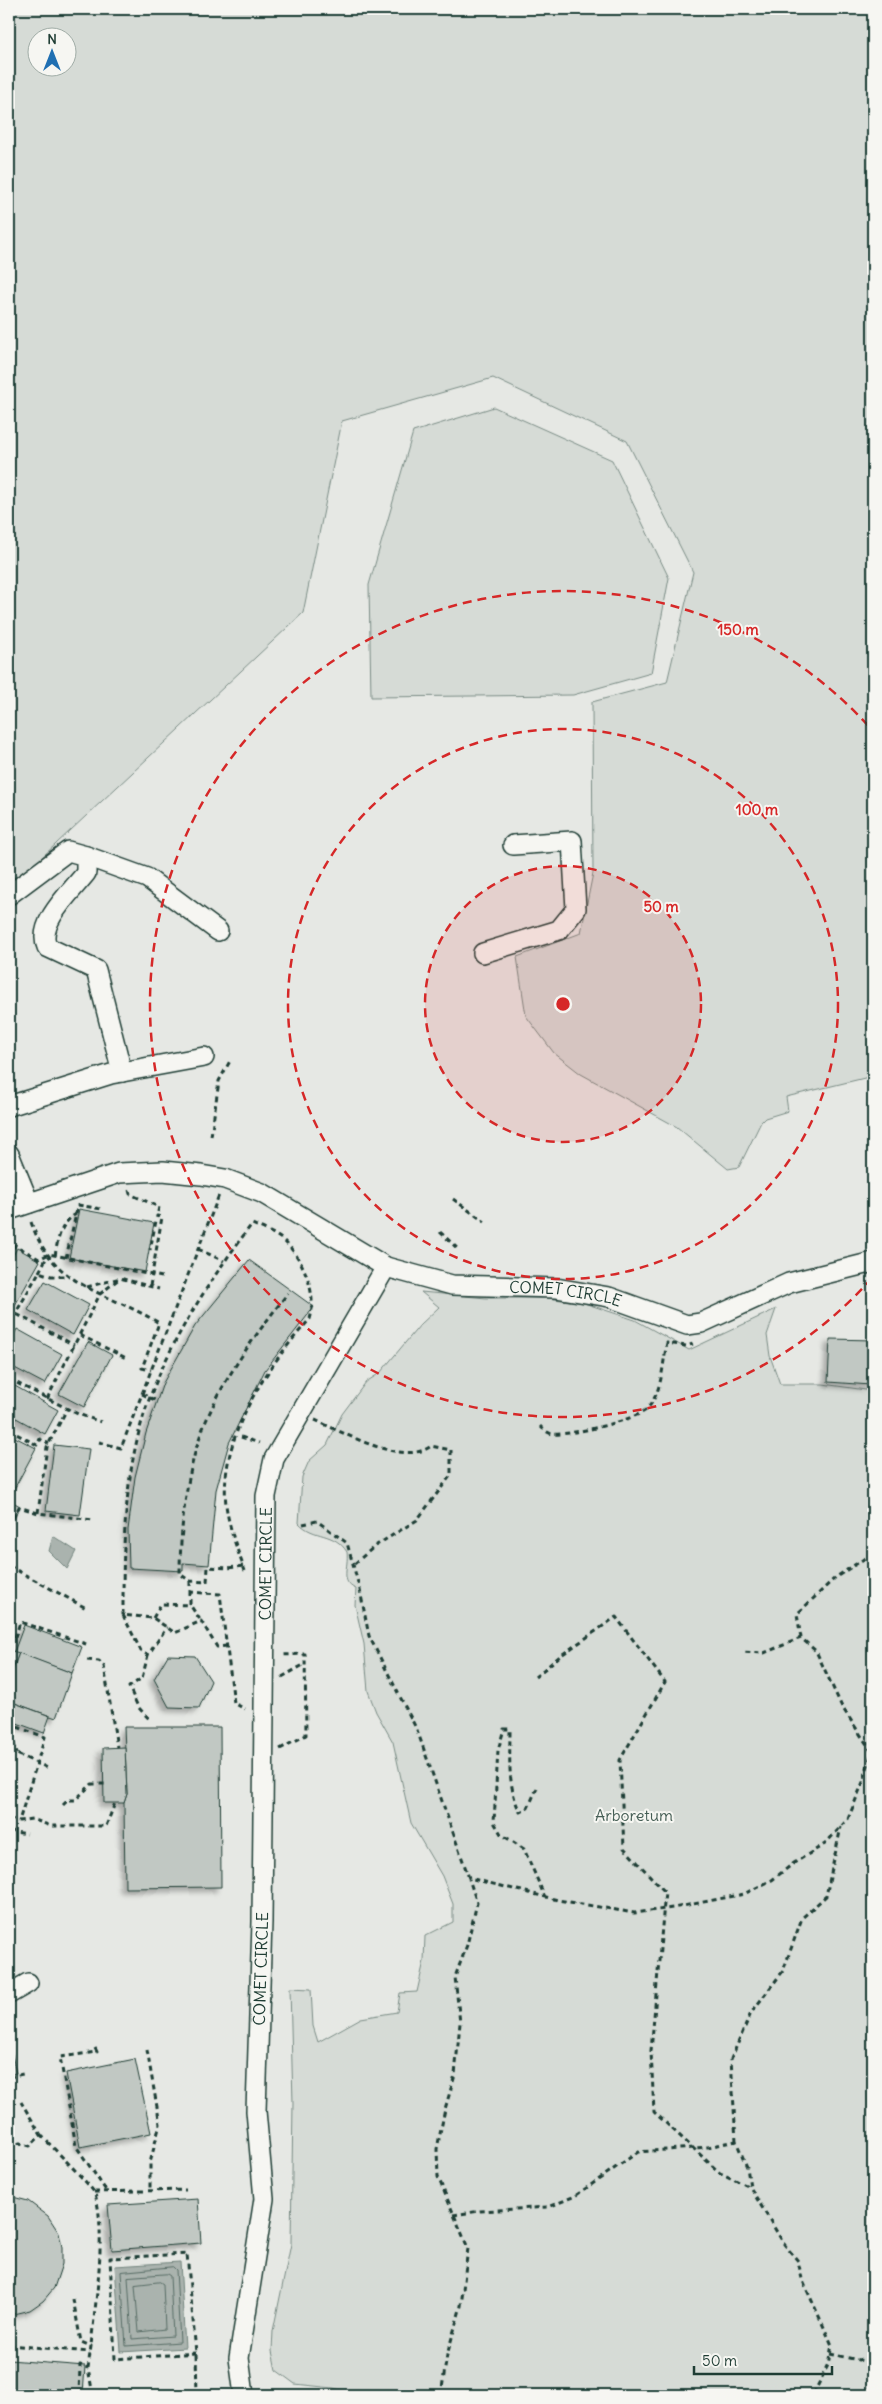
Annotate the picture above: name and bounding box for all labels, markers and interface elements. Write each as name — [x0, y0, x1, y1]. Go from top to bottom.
north arrow — [28, 28, 78, 78]
text: N — [47, 30, 57, 48]
text: 150 m — [717, 620, 759, 639]
text: 100 m — [736, 800, 778, 819]
text: 50 m — [643, 897, 679, 916]
centre of rings — [554, 995, 572, 1013]
street label: COMET CIRCLE — [509, 1277, 625, 1311]
street label: COMET CIRCLE — [255, 1507, 276, 1621]
park label: Arboretum — [595, 1805, 673, 1825]
street label: COMET CIRCLE — [249, 1912, 272, 2026]
scale bar — [694, 2344, 832, 2376]
text: 50 m — [702, 2351, 737, 2370]

